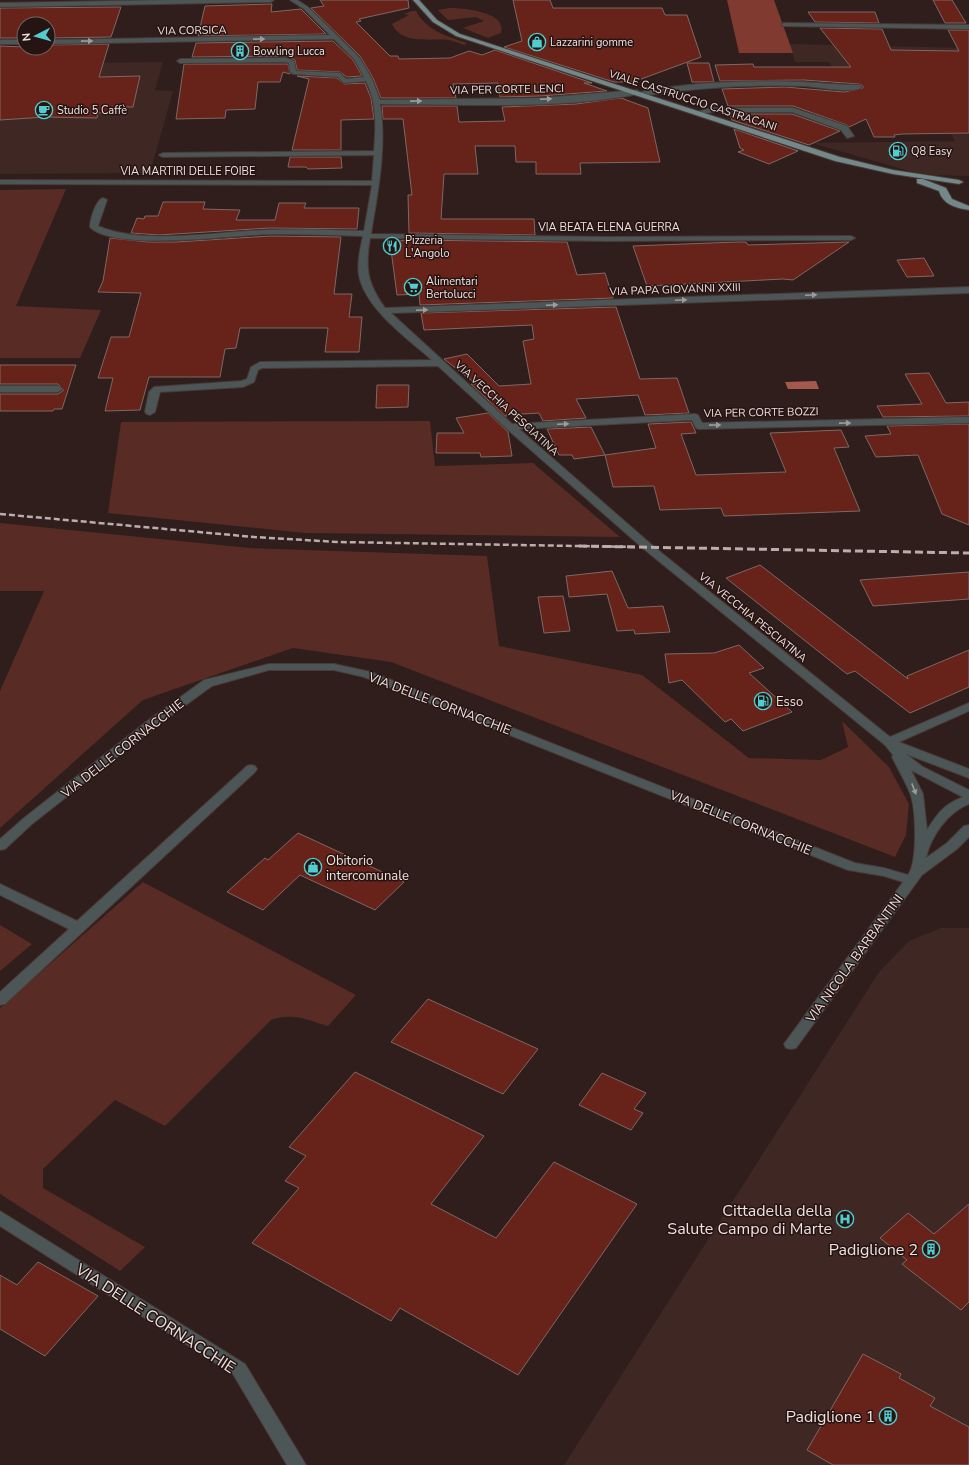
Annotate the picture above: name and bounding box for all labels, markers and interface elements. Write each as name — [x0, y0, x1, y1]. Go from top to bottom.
north arrow — [16, 16, 56, 56]
street label: VIA CORSICA — [156, 22, 227, 39]
text: N — [19, 32, 34, 42]
shop icon: Lazzarini gomme — [527, 32, 547, 52]
place label: Lazzarini gomme — [550, 35, 633, 50]
one-way arrow — [253, 36, 266, 42]
one-way arrow — [81, 38, 94, 44]
building icon: Bowling Lucca — [230, 41, 250, 61]
place label: Bowling Lucca — [253, 44, 325, 59]
street label: VIALE CASTRUCCIO CASTRACANI — [606, 66, 779, 135]
street label: VIA PER CORTE LENCI — [449, 81, 564, 98]
one-way arrow — [540, 96, 552, 103]
one-way arrow — [410, 98, 423, 104]
cafe icon: Studio 5 Caffè — [34, 100, 54, 120]
place label: Studio 5 Caffè — [57, 103, 127, 118]
fuel station icon: Q8 Easy — [888, 141, 908, 161]
place label: Q8 Easy — [911, 144, 952, 159]
street label: VIA MARTIRI DELLE FOIBE — [120, 164, 255, 179]
street label: VIA BEATA ELENA GUERRA — [537, 220, 680, 235]
place label: Pizzeria L'Angolo — [405, 233, 450, 261]
restaurant icon: Pizzeria L'Angolo — [382, 236, 402, 256]
place label: Alimentari Bertolucci — [426, 274, 478, 302]
supermarket icon: Alimentari Bertolucci — [403, 277, 423, 297]
street label: VIA PAPA GIOVANNI XXIII — [608, 280, 741, 299]
one-way arrow — [805, 292, 818, 298]
one-way arrow — [675, 296, 687, 303]
one-way arrow — [546, 301, 558, 308]
one-way arrow — [416, 306, 428, 313]
street label: VIA VECCHIA PESCIATINA — [451, 357, 562, 459]
street label: VIA PER CORTE BOZZI — [702, 404, 819, 421]
one-way arrow — [839, 420, 852, 426]
one-way arrow — [557, 421, 569, 428]
one-way arrow — [709, 422, 722, 428]
street label: VIA VECCHIA PESCIATINA — [695, 569, 810, 666]
street label: VIA DELLE CORNACCHIE — [365, 668, 514, 739]
fuel station icon: Esso — [753, 691, 773, 711]
place label: Esso — [776, 693, 803, 711]
street label: VIA DELLE CORNACCHIE — [57, 695, 188, 803]
one-way arrow — [912, 783, 918, 795]
street label: VIA DELLE CORNACCHIE — [666, 786, 814, 860]
place label: Obitorio intercomunale — [326, 852, 409, 885]
shop icon: Obitorio intercomunale — [303, 857, 323, 877]
street label: VIA NICOLA BARBANTINI — [801, 891, 908, 1027]
place label: Cittadella della Salute Campo di Marte — [667, 1200, 832, 1240]
hospital icon: Cittadella della Salute Campo di Marte — [835, 1209, 855, 1229]
place label: Padiglione 2 — [829, 1239, 918, 1261]
building icon: Padiglione 2 — [921, 1239, 941, 1259]
street label: VIA DELLE CORNACCHIE — [70, 1258, 240, 1379]
place label: Padiglione 1 — [786, 1406, 875, 1428]
building icon: Padiglione 1 — [878, 1406, 898, 1426]

